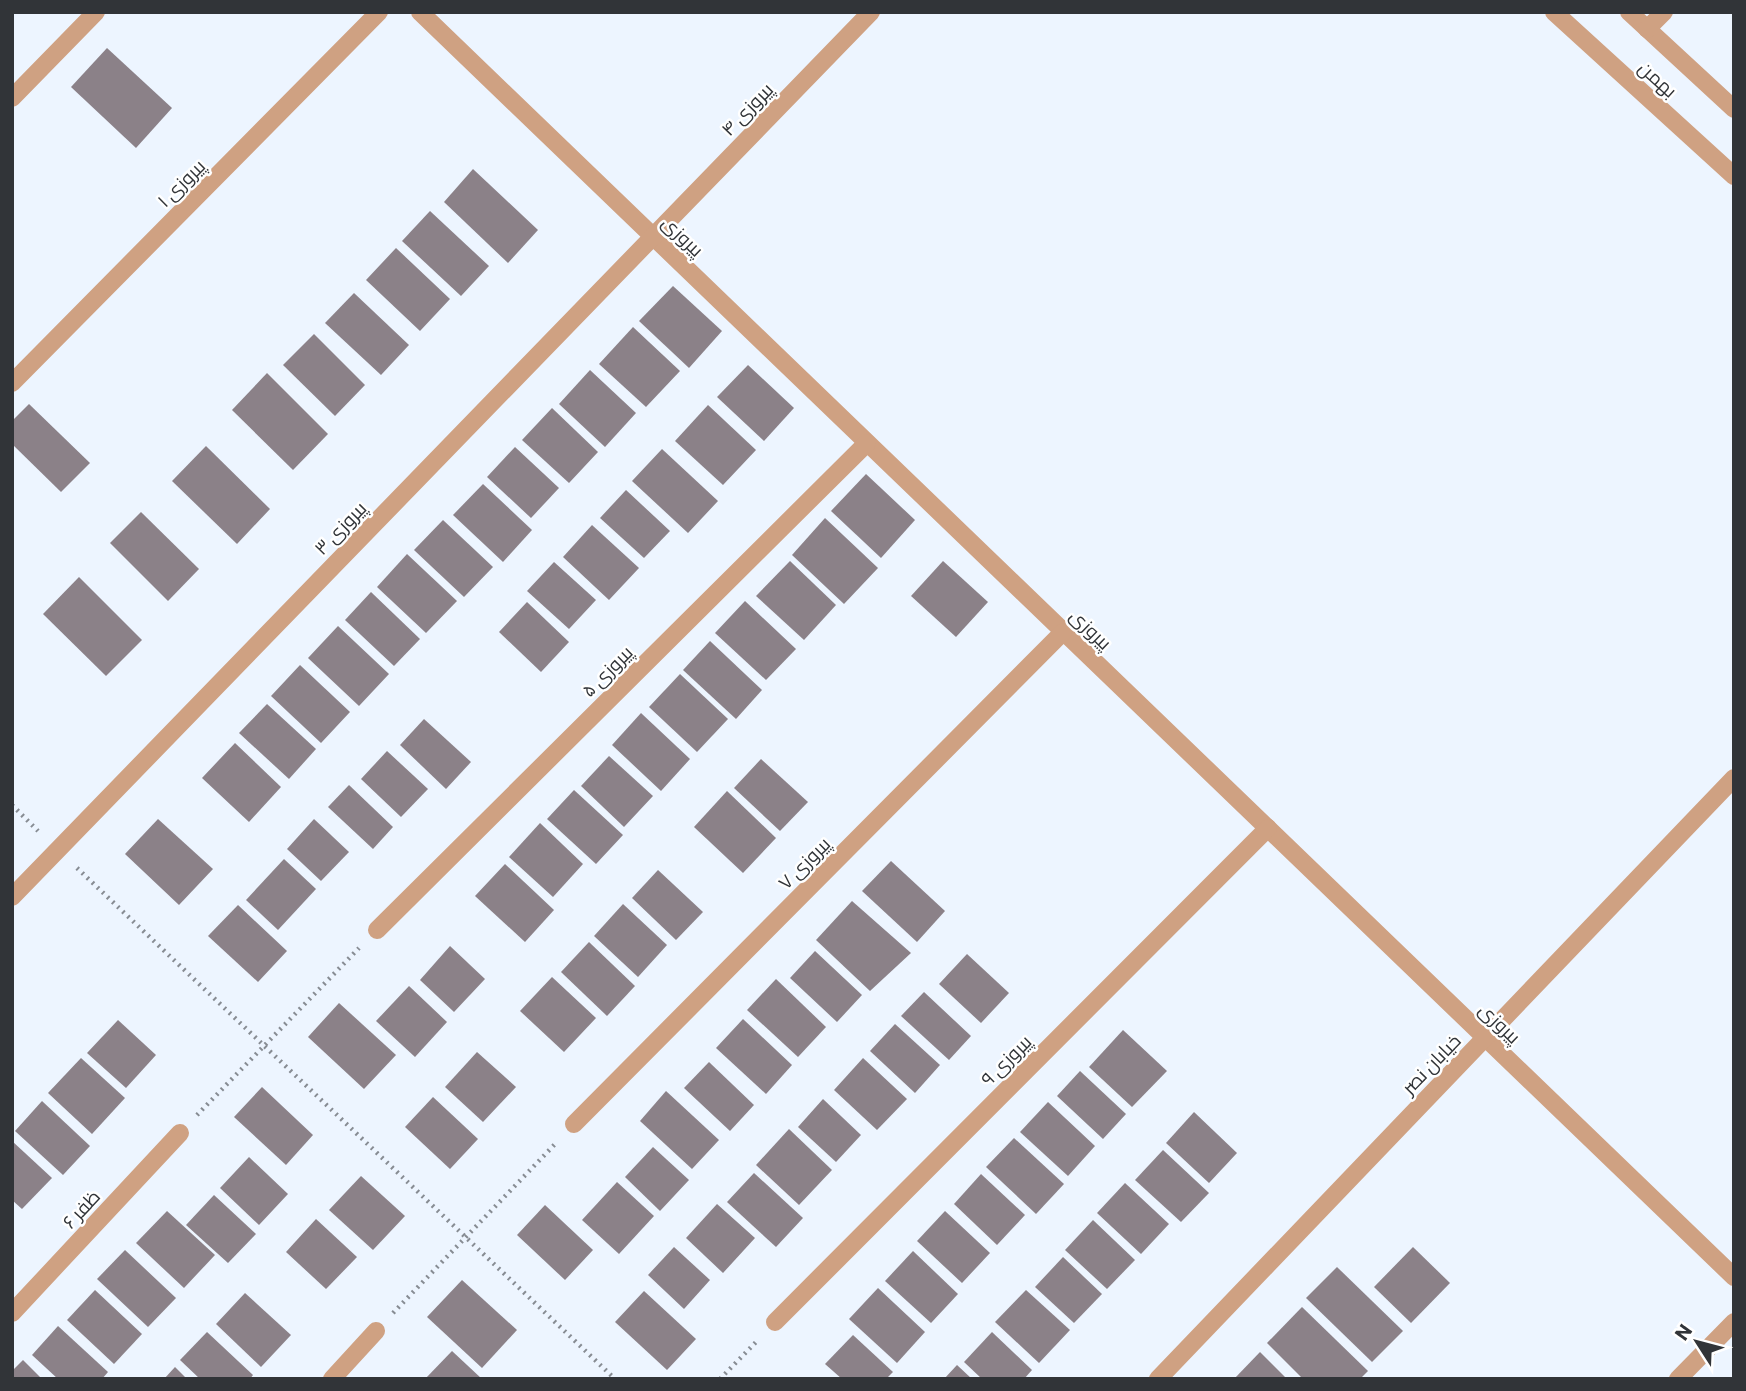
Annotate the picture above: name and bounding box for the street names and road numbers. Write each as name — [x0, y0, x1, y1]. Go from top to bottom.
street label: بهمن — [1634, 55, 1682, 103]
street label: پیروزی ۴ — [716, 77, 779, 141]
street label: پیروزی ۱ — [152, 154, 211, 213]
street label: پیروزی — [656, 210, 709, 262]
street label: پیروزی ۳ — [309, 496, 372, 560]
street label: پیروزی — [1064, 603, 1117, 655]
street label: پیروزی ۵ — [576, 640, 638, 702]
street label: پیروزی ۷ — [773, 832, 836, 895]
street label: پیروزی — [1473, 997, 1526, 1049]
street label: خیابان نصر — [1396, 1029, 1466, 1100]
street label: پیروزی ۹ — [976, 1030, 1037, 1091]
street label: ظفر ۶ — [57, 1184, 105, 1234]

